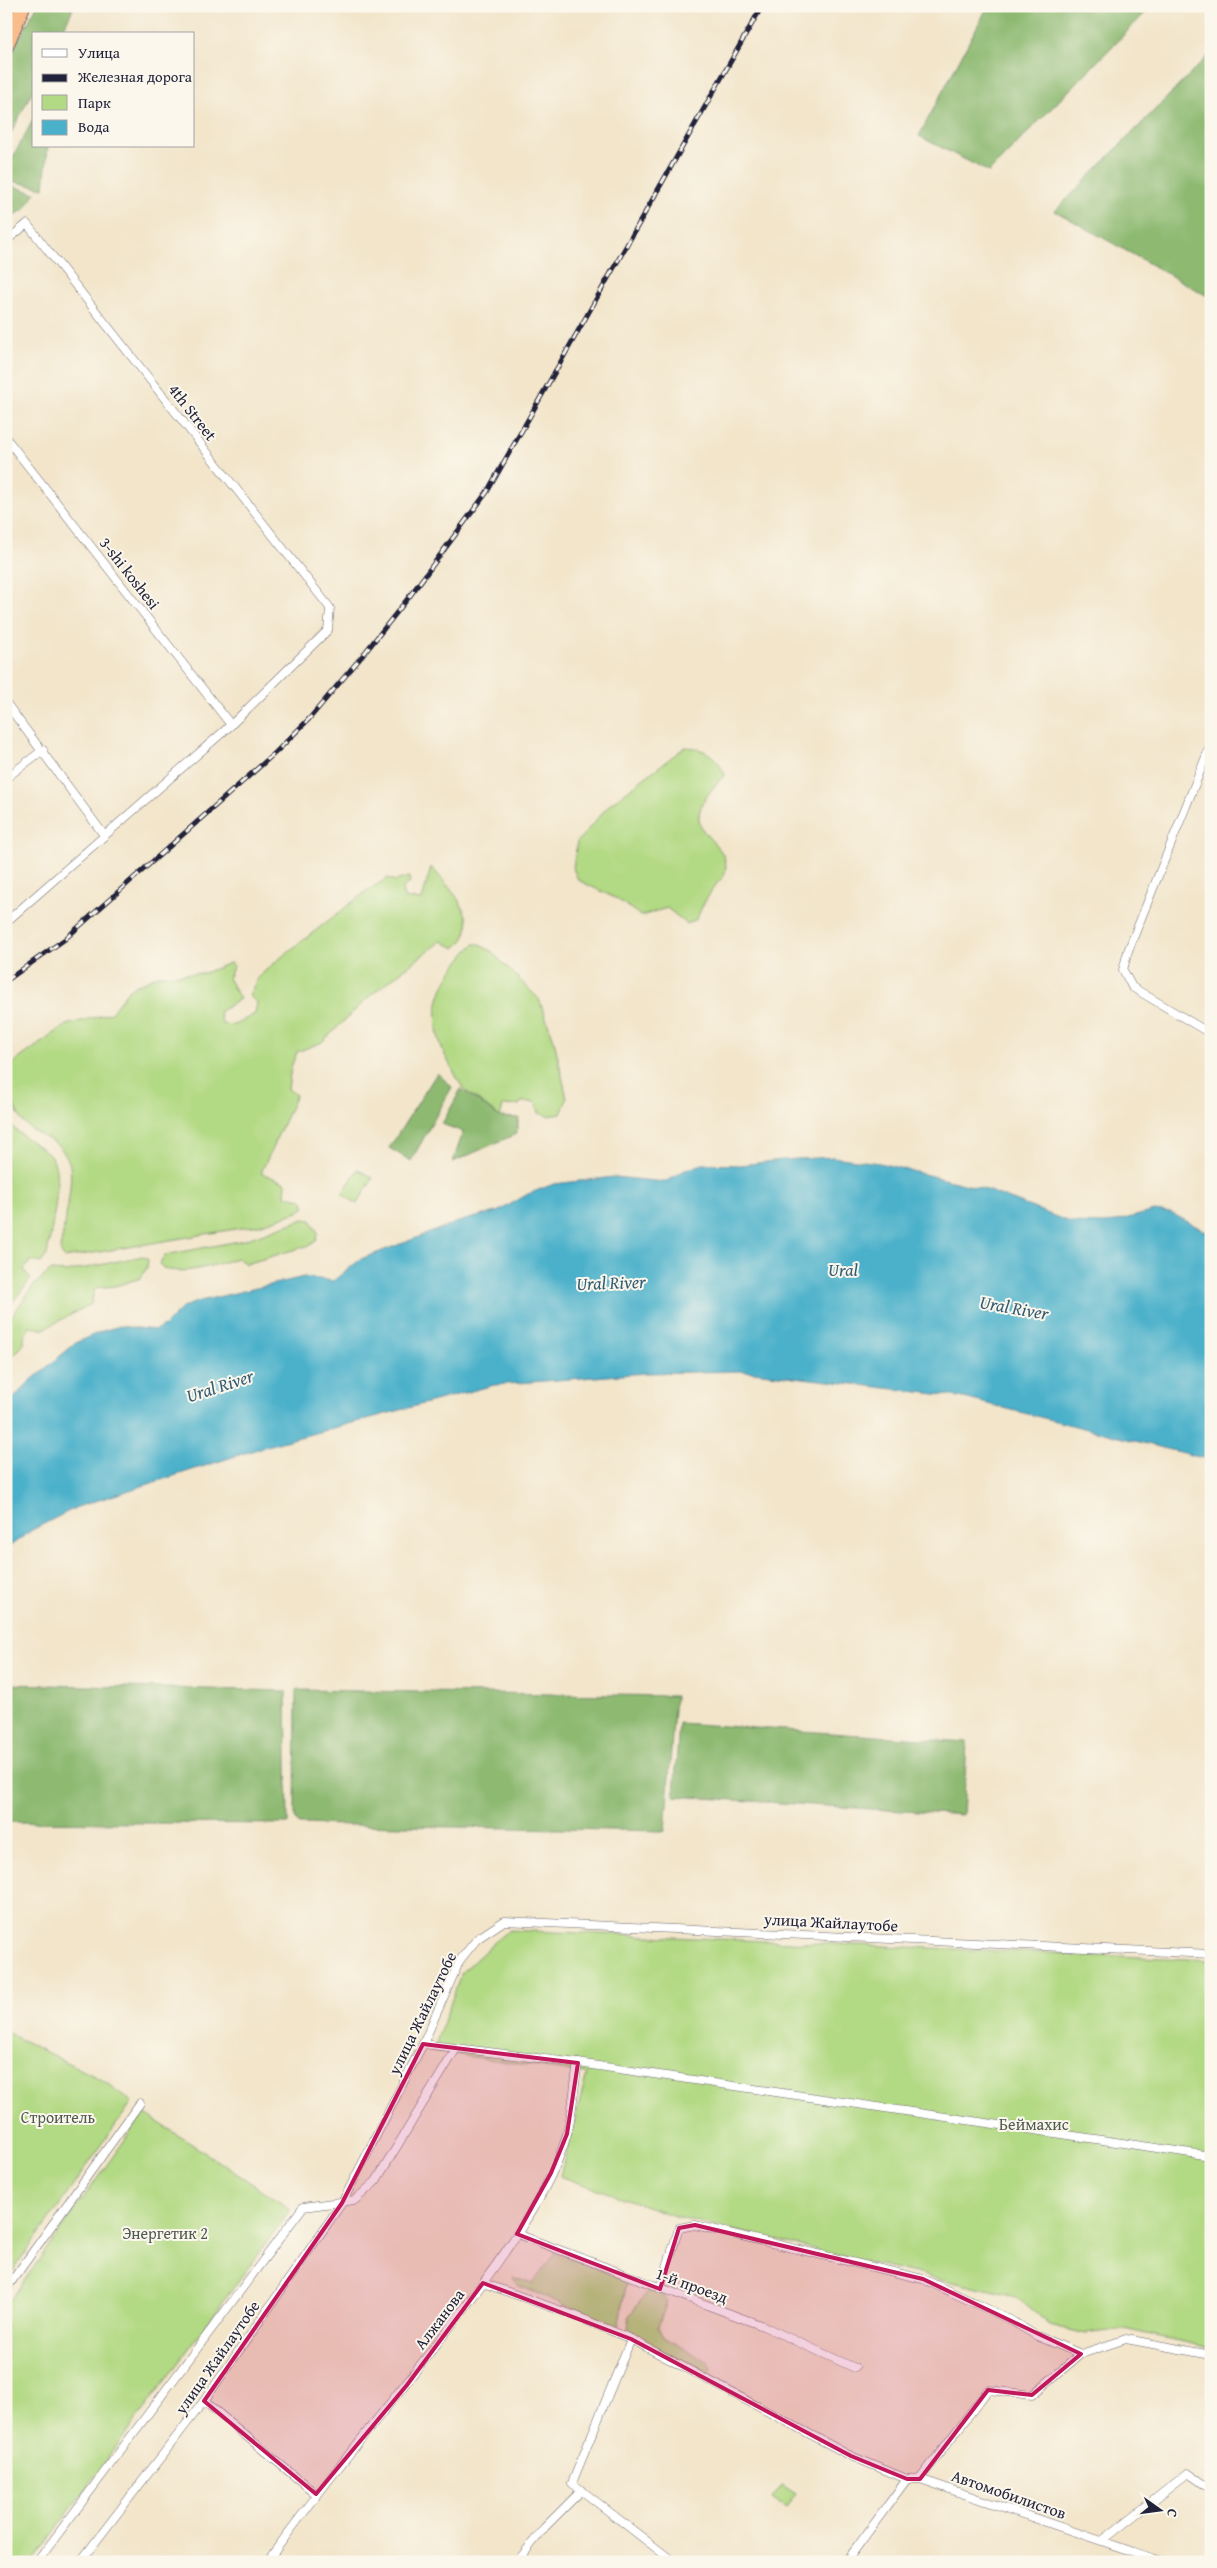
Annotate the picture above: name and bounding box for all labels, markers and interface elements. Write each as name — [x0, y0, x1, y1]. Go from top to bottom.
legend — [32, 32, 195, 148]
text: Улица — [78, 42, 121, 63]
text: Железная дорога — [77, 66, 193, 87]
text: Парк — [78, 92, 111, 113]
text: Вода — [78, 116, 110, 137]
street label: 4th Street — [163, 378, 223, 446]
street label: 3-shi koshesi — [94, 532, 166, 615]
water label: Ural — [828, 1256, 858, 1283]
water label: Ural River — [576, 1268, 648, 1297]
water label: Ural River — [977, 1288, 1052, 1327]
water label: Ural River — [183, 1362, 258, 1409]
street label: улица Жайлаутобе — [762, 1906, 899, 1937]
street label: улица Жайлаутобе — [381, 1947, 462, 2079]
park label: Строитель — [21, 2105, 96, 2129]
park label: Беймахис — [999, 2112, 1069, 2136]
park label: Энергетик 2 — [122, 2221, 208, 2245]
street label: 1-й проезд — [653, 2261, 732, 2309]
street label: Алжанова — [408, 2283, 470, 2354]
street label: улица Жайлаутобе — [168, 2295, 265, 2420]
street label: Автомобилистов — [948, 2463, 1070, 2525]
north arrow — [1134, 2486, 1184, 2536]
text: С — [1162, 2507, 1183, 2519]

